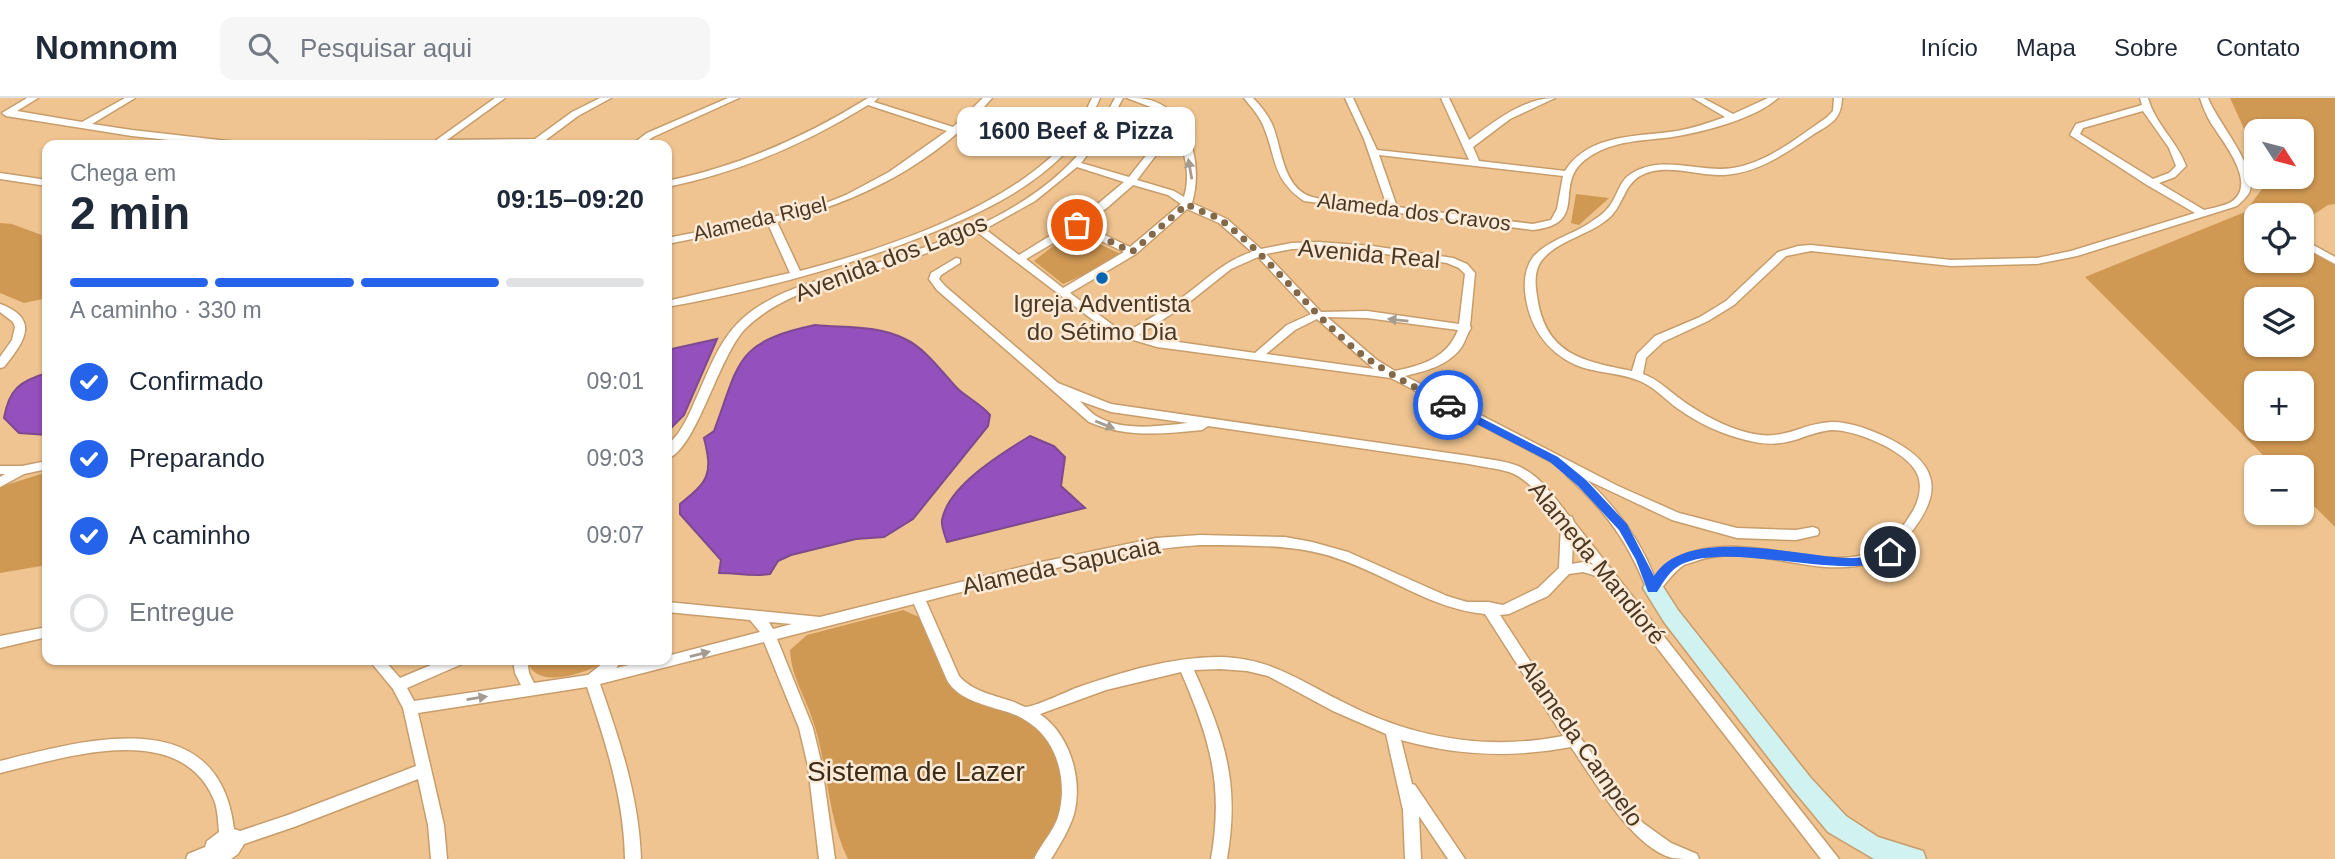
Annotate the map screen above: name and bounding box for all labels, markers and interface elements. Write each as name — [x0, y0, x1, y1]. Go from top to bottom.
search box — [220, 17, 710, 80]
text: Nomnom — [35, 29, 178, 66]
icon: search — [244, 29, 282, 67]
text: Pesquisar aqui — [300, 33, 472, 63]
text: Início — [1920, 34, 1978, 61]
text: Mapa — [2016, 34, 2076, 61]
text: Sobre — [2114, 34, 2178, 61]
text: Contato — [2216, 34, 2300, 61]
callout: 1600 Beef & Pizza — [958, 106, 1196, 155]
text: 1600 Beef & Pizza — [979, 118, 1173, 144]
north arrow — [2244, 119, 2314, 189]
map controls — [2244, 119, 2314, 525]
one-way arrow — [1184, 157, 1195, 179]
text: Chega em — [70, 160, 176, 186]
text: 09:15–09:20 — [497, 184, 644, 214]
text: 2 min — [70, 187, 190, 239]
street label: Alameda dos Cravos — [1316, 188, 1512, 235]
street label: Alameda Rigel — [691, 192, 829, 245]
pin — [1047, 195, 1107, 255]
button: locate — [2244, 203, 2314, 273]
icon: bag — [1058, 206, 1096, 244]
street label: Avenida dos Lagos — [791, 208, 991, 307]
street label: Avenida Real — [1297, 234, 1441, 273]
marker: Igreja Adventista do Sétimo Dia — [1094, 270, 1110, 286]
button: layers — [2244, 287, 2314, 357]
place label: Igreja Adventista do Sétimo Dia — [1013, 290, 1191, 345]
text: A caminho · 330 m — [70, 297, 262, 323]
one-way arrow — [1387, 314, 1409, 325]
icon: check — [70, 363, 108, 401]
text: Confirmado — [129, 366, 263, 396]
text: 09:01 — [586, 368, 644, 394]
courier — [1413, 370, 1483, 440]
button: + — [2244, 371, 2314, 441]
icon: car — [1429, 386, 1467, 424]
one-way arrow — [1095, 419, 1116, 430]
icon: check — [70, 440, 108, 478]
text: Preparando — [129, 443, 265, 473]
text: 09:03 — [586, 445, 644, 471]
button: − — [2244, 455, 2314, 525]
street label: Alameda Mandioré — [1524, 476, 1671, 649]
icon: check — [70, 517, 108, 555]
text: A caminho — [129, 520, 250, 550]
text: 09:07 — [586, 522, 644, 548]
pin — [1860, 522, 1920, 582]
street label: Alameda Sapucaia — [960, 531, 1163, 600]
icon: home — [1871, 533, 1909, 571]
text: Entregue — [129, 597, 235, 627]
one-way arrow — [690, 648, 712, 659]
street label: Alameda Campelo — [1514, 654, 1649, 831]
one-way arrow — [467, 692, 489, 703]
park label: Sistema de Lazer — [807, 756, 1025, 787]

